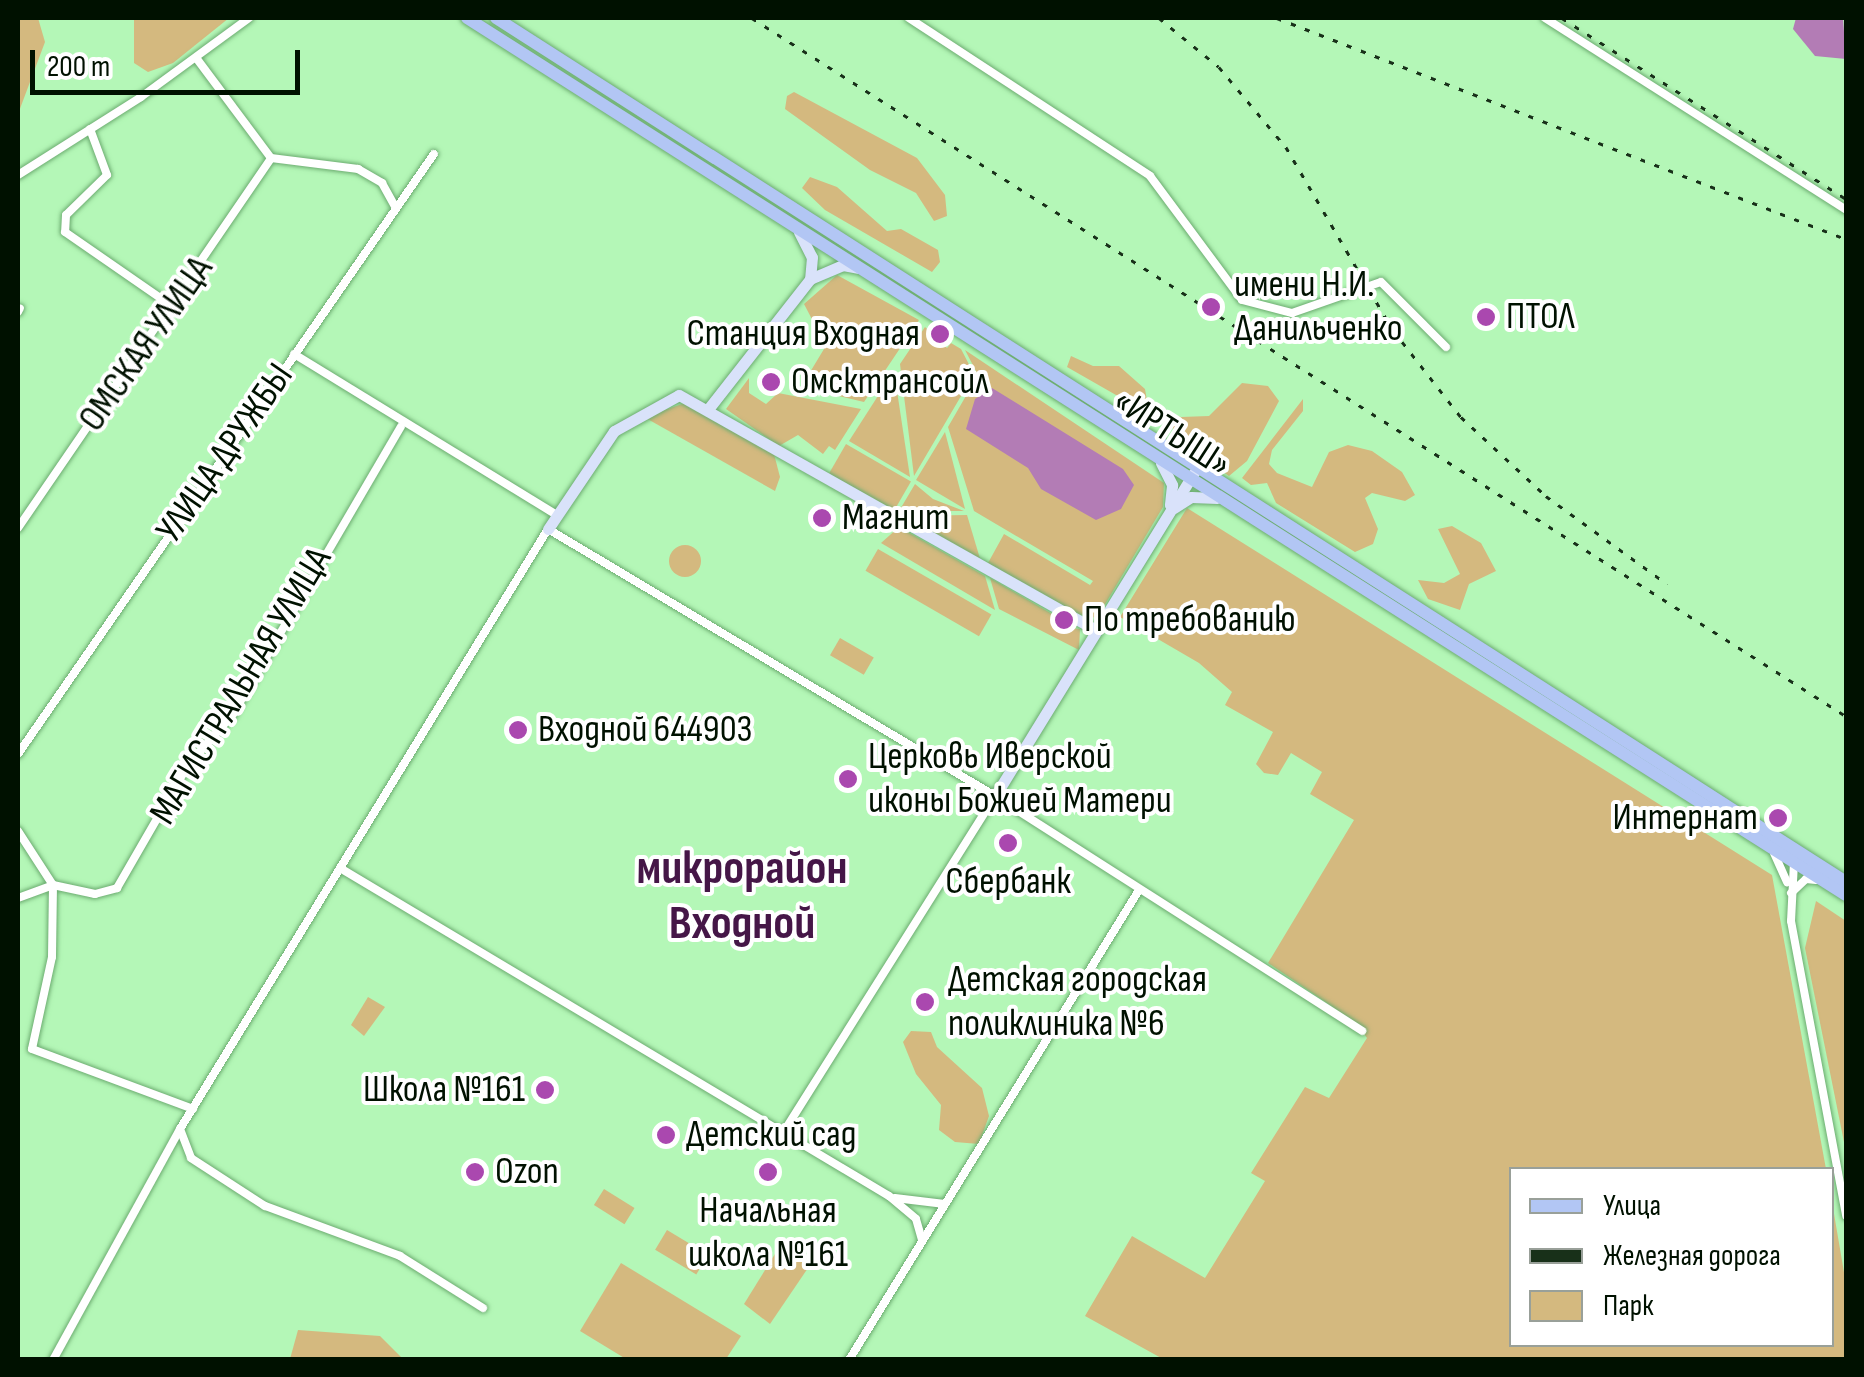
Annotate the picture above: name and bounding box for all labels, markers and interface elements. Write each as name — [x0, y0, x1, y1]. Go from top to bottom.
scale bar — [35, 30, 305, 92]
text: 200 m — [47, 49, 110, 85]
street label: ОМСКАЯ УЛИЦА — [69, 248, 223, 440]
place label: имени Н.И. Данильченко — [1234, 262, 1402, 352]
marker: имени Н.И. Данильченко — [1198, 294, 1224, 320]
place label: ПТОЛ — [1506, 294, 1575, 340]
marker: ПТОЛ — [1475, 306, 1497, 328]
place label: Станция Входная — [687, 311, 920, 357]
marker: Станция Входная — [929, 323, 951, 345]
street label: УЛИЦА ДРУЖБЫ — [147, 355, 303, 551]
place label: Омсктрансойл — [791, 359, 989, 405]
marker: Омсктрансойл — [760, 371, 782, 393]
street label: «ИРТЫШ» — [1105, 378, 1239, 488]
place label: Магнит — [842, 495, 949, 541]
marker: Магнит — [811, 507, 833, 529]
street label: МАГИСТРАЛЬНАЯ УЛИЦА — [140, 539, 342, 833]
place label: По требованию — [1084, 597, 1296, 643]
marker: По требованию — [1053, 609, 1075, 631]
place label: Входной 644903 — [538, 707, 753, 753]
marker: Входной 644903 — [507, 719, 529, 741]
place label: Церковь Иверской иконы Божией Матери — [868, 734, 1172, 824]
marker: Церковь Иверской иконы Божией Матери — [837, 768, 859, 790]
place label: Интернат — [1613, 795, 1758, 841]
marker: Интернат — [1767, 807, 1789, 829]
marker: Сбербанк — [997, 832, 1019, 854]
district label: микрорайон Входной — [637, 839, 847, 952]
place label: Сбербанк — [945, 859, 1071, 905]
place label: Детская городская поликлиника №6 — [948, 957, 1207, 1046]
marker: Детская городская поликлиника №6 — [912, 989, 938, 1015]
place label: Школа №161 — [363, 1067, 525, 1113]
marker: Школа №161 — [534, 1079, 556, 1101]
place label: Детский сад — [686, 1112, 856, 1158]
marker: Детский сад — [655, 1124, 677, 1146]
place label: Ozon — [495, 1149, 559, 1195]
marker: Ozon — [464, 1161, 486, 1183]
marker: Начальная школа №161 — [757, 1161, 779, 1183]
legend — [1509, 1167, 1834, 1347]
place label: Начальная школа №161 — [688, 1188, 848, 1278]
text: Улица — [1603, 1188, 1661, 1224]
text: Железная дорога — [1603, 1238, 1781, 1274]
text: Парк — [1603, 1288, 1654, 1324]

